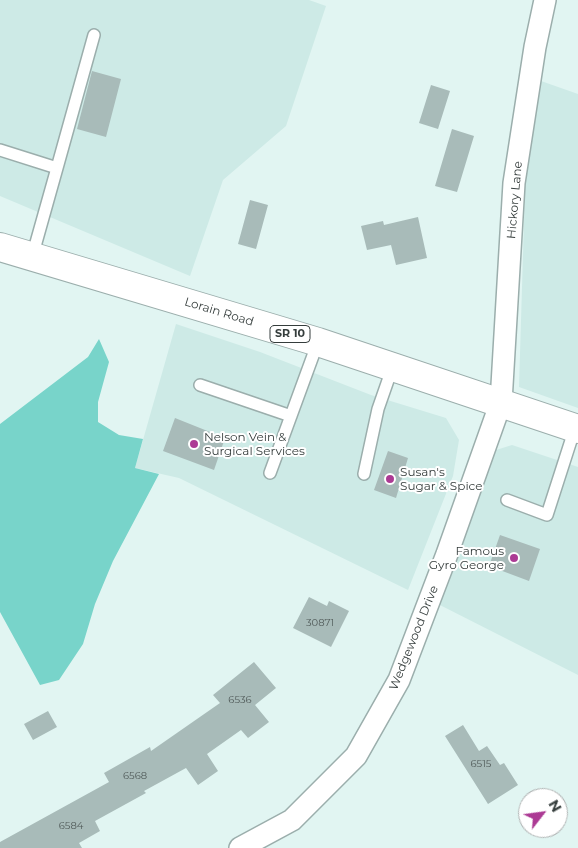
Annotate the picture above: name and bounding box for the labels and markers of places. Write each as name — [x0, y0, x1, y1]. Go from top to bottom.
place label: Nelson Vein & Surgical Services — [204, 430, 305, 458]
marker: Nelson Vein & Surgical Services — [188, 438, 200, 450]
place label: Susan's Sugar & Spice — [400, 465, 483, 493]
marker: Susan's Sugar & Spice — [384, 473, 396, 485]
place label: Famous Gyro George — [429, 544, 504, 572]
marker: Famous Gyro George — [508, 552, 520, 564]

